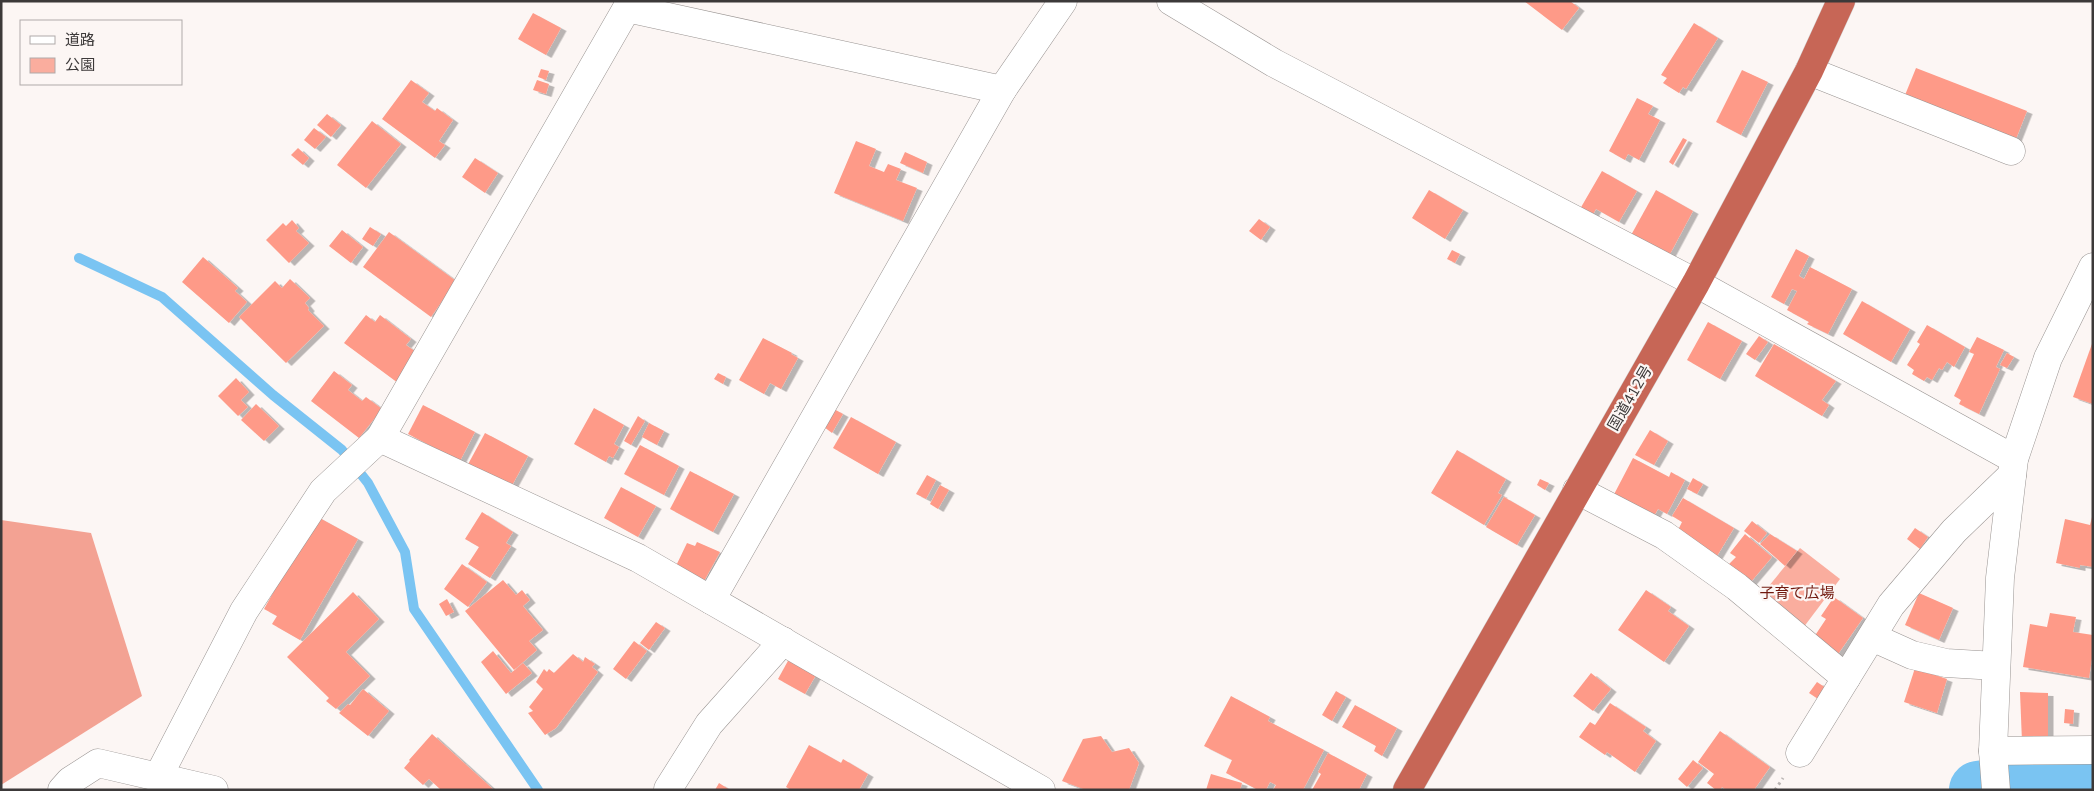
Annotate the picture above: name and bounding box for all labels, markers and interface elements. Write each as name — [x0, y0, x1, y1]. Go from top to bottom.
legend — [20, 20, 182, 85]
text: 道路 — [65, 30, 95, 50]
text: 公園 — [65, 55, 95, 75]
street label: 国道412号 — [1603, 362, 1657, 434]
park label: 子育て広場 — [1759, 583, 1835, 603]

